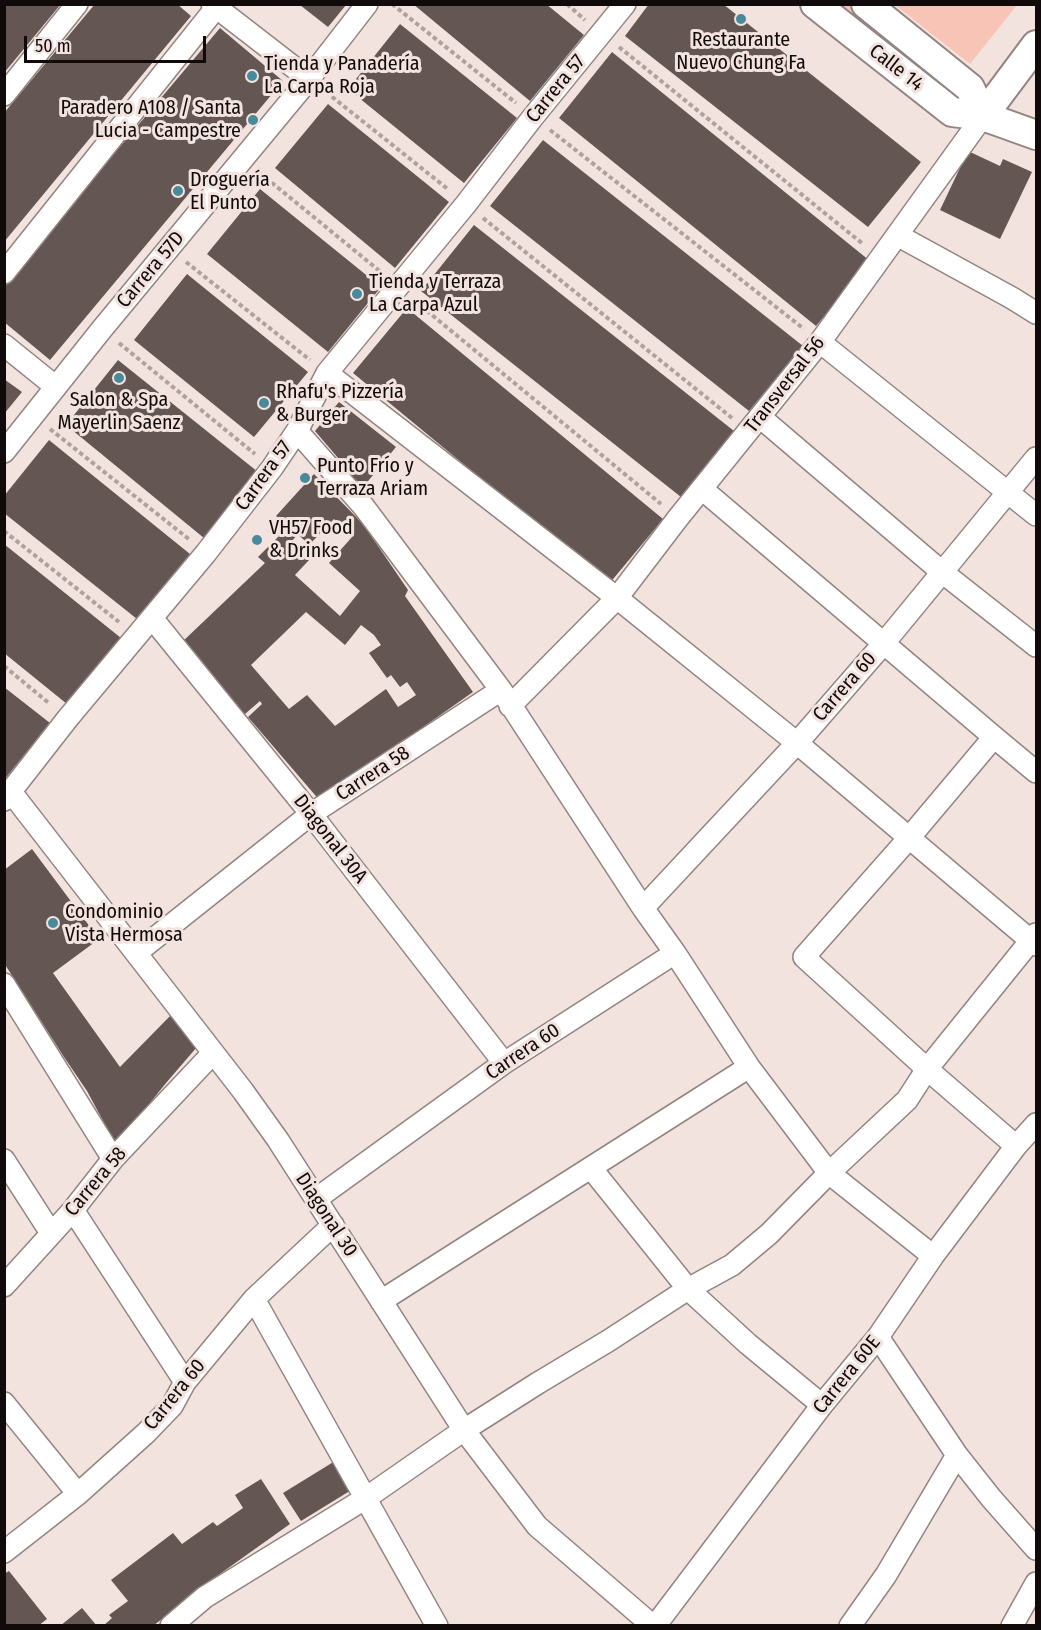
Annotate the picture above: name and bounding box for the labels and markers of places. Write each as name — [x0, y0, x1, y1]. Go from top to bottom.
marker: Restaurante Nuevo Chung Fa — [734, 12, 748, 26]
place label: Restaurante Nuevo Chung Fa — [676, 28, 806, 75]
place label: Tienda y Panadería La Carpa Roja — [264, 52, 420, 99]
marker: Tienda y Panadería La Carpa Roja — [245, 69, 259, 83]
place label: Paradero A108 / Santa Lucia - Campestre — [60, 96, 241, 143]
marker: Paradero A108 / Santa Lucia - Campestre — [246, 113, 260, 127]
place label: Droguería El Punto — [190, 168, 270, 215]
marker: Droguería El Punto — [171, 184, 185, 198]
place label: Tienda y Terraza La Carpa Azul — [369, 270, 501, 317]
marker: Tienda y Terraza La Carpa Azul — [350, 287, 364, 301]
marker: Salon & Spa Mayerlin Saenz — [112, 371, 126, 385]
place label: Rhafu's Pizzería & Burger — [276, 380, 404, 427]
place label: Salon & Spa Mayerlin Saenz — [57, 388, 181, 435]
marker: Rhafu's Pizzería & Burger — [257, 396, 271, 410]
place label: Punto Frío y Terraza Ariam — [317, 454, 428, 501]
marker: Punto Frío y Terraza Ariam — [298, 471, 312, 485]
place label: VH57 Food & Drinks — [269, 516, 353, 563]
marker: VH57 Food & Drinks — [250, 533, 264, 547]
place label: Condominio Vista Hermosa — [65, 900, 183, 947]
marker: Condominio Vista Hermosa — [46, 916, 60, 930]

